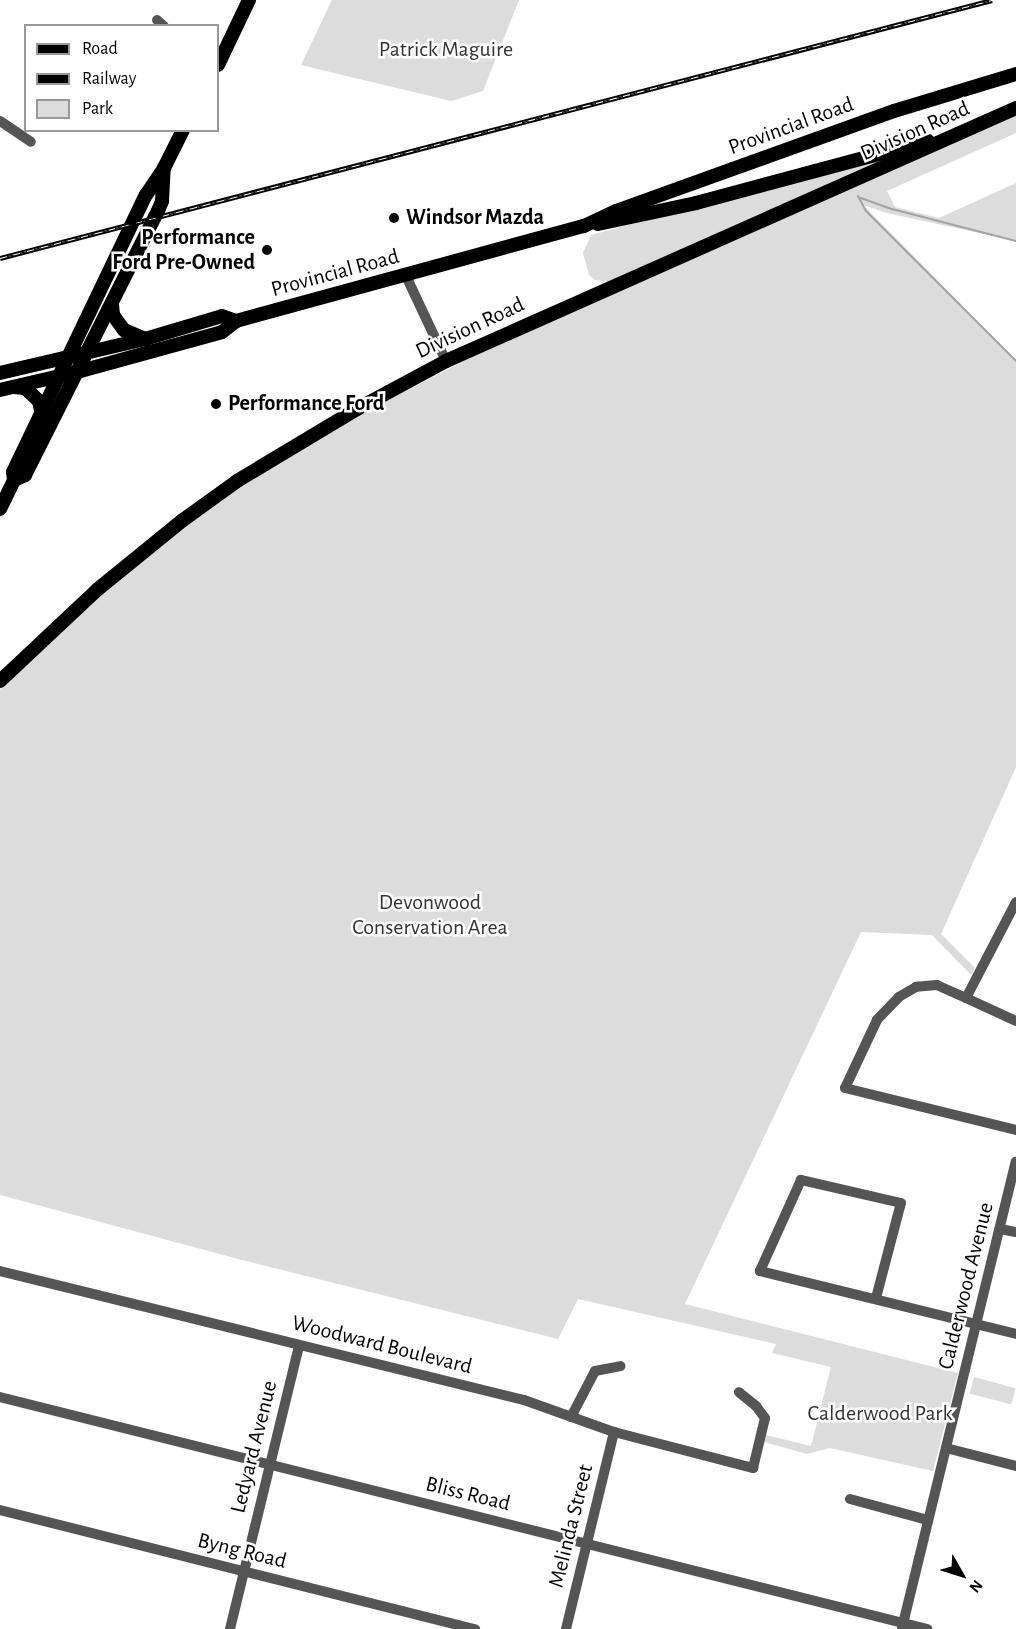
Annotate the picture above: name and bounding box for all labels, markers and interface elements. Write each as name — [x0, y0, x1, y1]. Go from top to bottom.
legend — [24, 24, 219, 132]
park label: Patrick Maguire — [379, 37, 513, 63]
text: Road — [82, 40, 118, 58]
text: Railway — [82, 70, 136, 88]
street label: Provincial Road — [725, 91, 857, 161]
street label: Division Road — [856, 95, 974, 167]
text: Park — [82, 100, 113, 118]
place label: Windsor Mazda — [406, 205, 544, 231]
marker: Windsor Mazda — [387, 211, 401, 225]
place label: Performance Ford Pre-Owned — [112, 224, 255, 276]
marker: Performance Ford Pre-Owned — [260, 243, 274, 257]
street label: Provincial Road — [268, 243, 402, 303]
street label: Division Road — [411, 291, 529, 365]
place label: Performance Ford — [228, 391, 384, 417]
marker: Performance Ford — [209, 397, 223, 411]
park label: Devonwood Conservation Area — [352, 889, 508, 940]
street label: Calderwood Avenue — [932, 1200, 1000, 1372]
street label: Woodward Boulevard — [289, 1310, 475, 1380]
street label: Ledyard Avenue — [225, 1378, 283, 1516]
park label: Calderwood Park — [807, 1401, 953, 1427]
street label: Melinda Street — [543, 1462, 599, 1590]
street label: Bliss Road — [423, 1471, 513, 1517]
street label: Byng Road — [195, 1527, 289, 1575]
north arrow — [932, 1545, 992, 1605]
text: N — [966, 1577, 986, 1596]

